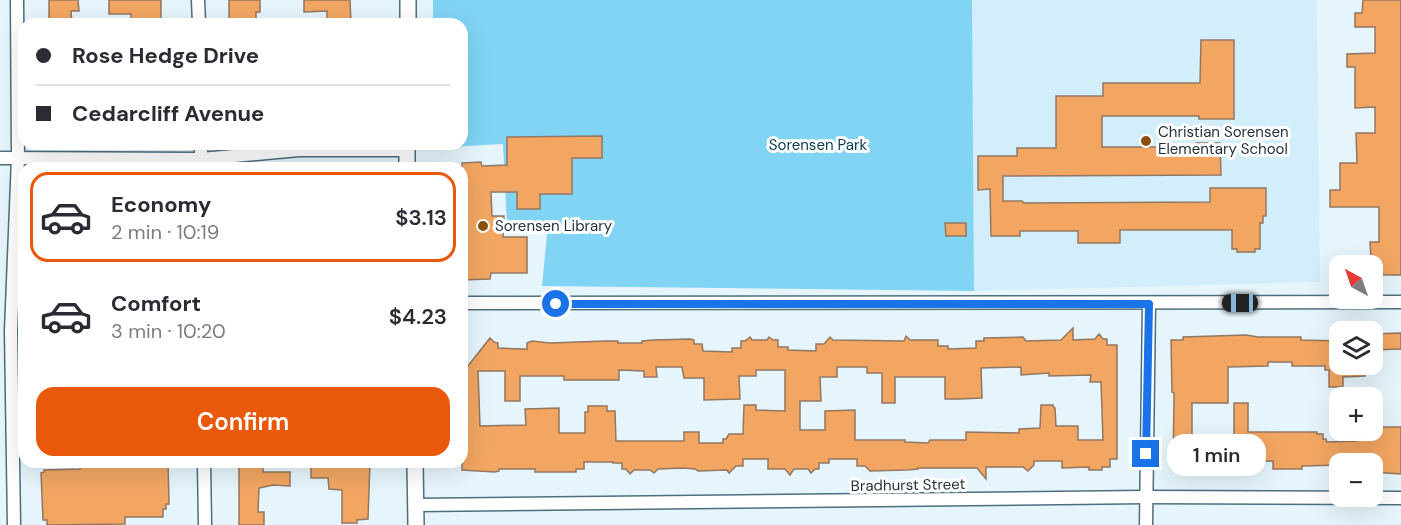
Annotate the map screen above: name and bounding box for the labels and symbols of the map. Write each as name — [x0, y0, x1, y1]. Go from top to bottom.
place label: Christian Sorensen Elementary School — [1158, 122, 1289, 159]
marker: Christian Sorensen Elementary School — [1139, 134, 1153, 148]
park label: Sorensen Park — [769, 135, 868, 155]
place label: Sorensen Library — [495, 216, 613, 236]
marker: Sorensen Library — [476, 219, 490, 233]
north arrow — [1329, 255, 1383, 309]
route start — [542, 290, 569, 317]
car — [1222, 294, 1258, 312]
callout: 1 min — [1167, 433, 1266, 475]
route end — [1132, 440, 1159, 467]
street label: Bradhurst Street — [851, 474, 966, 496]

